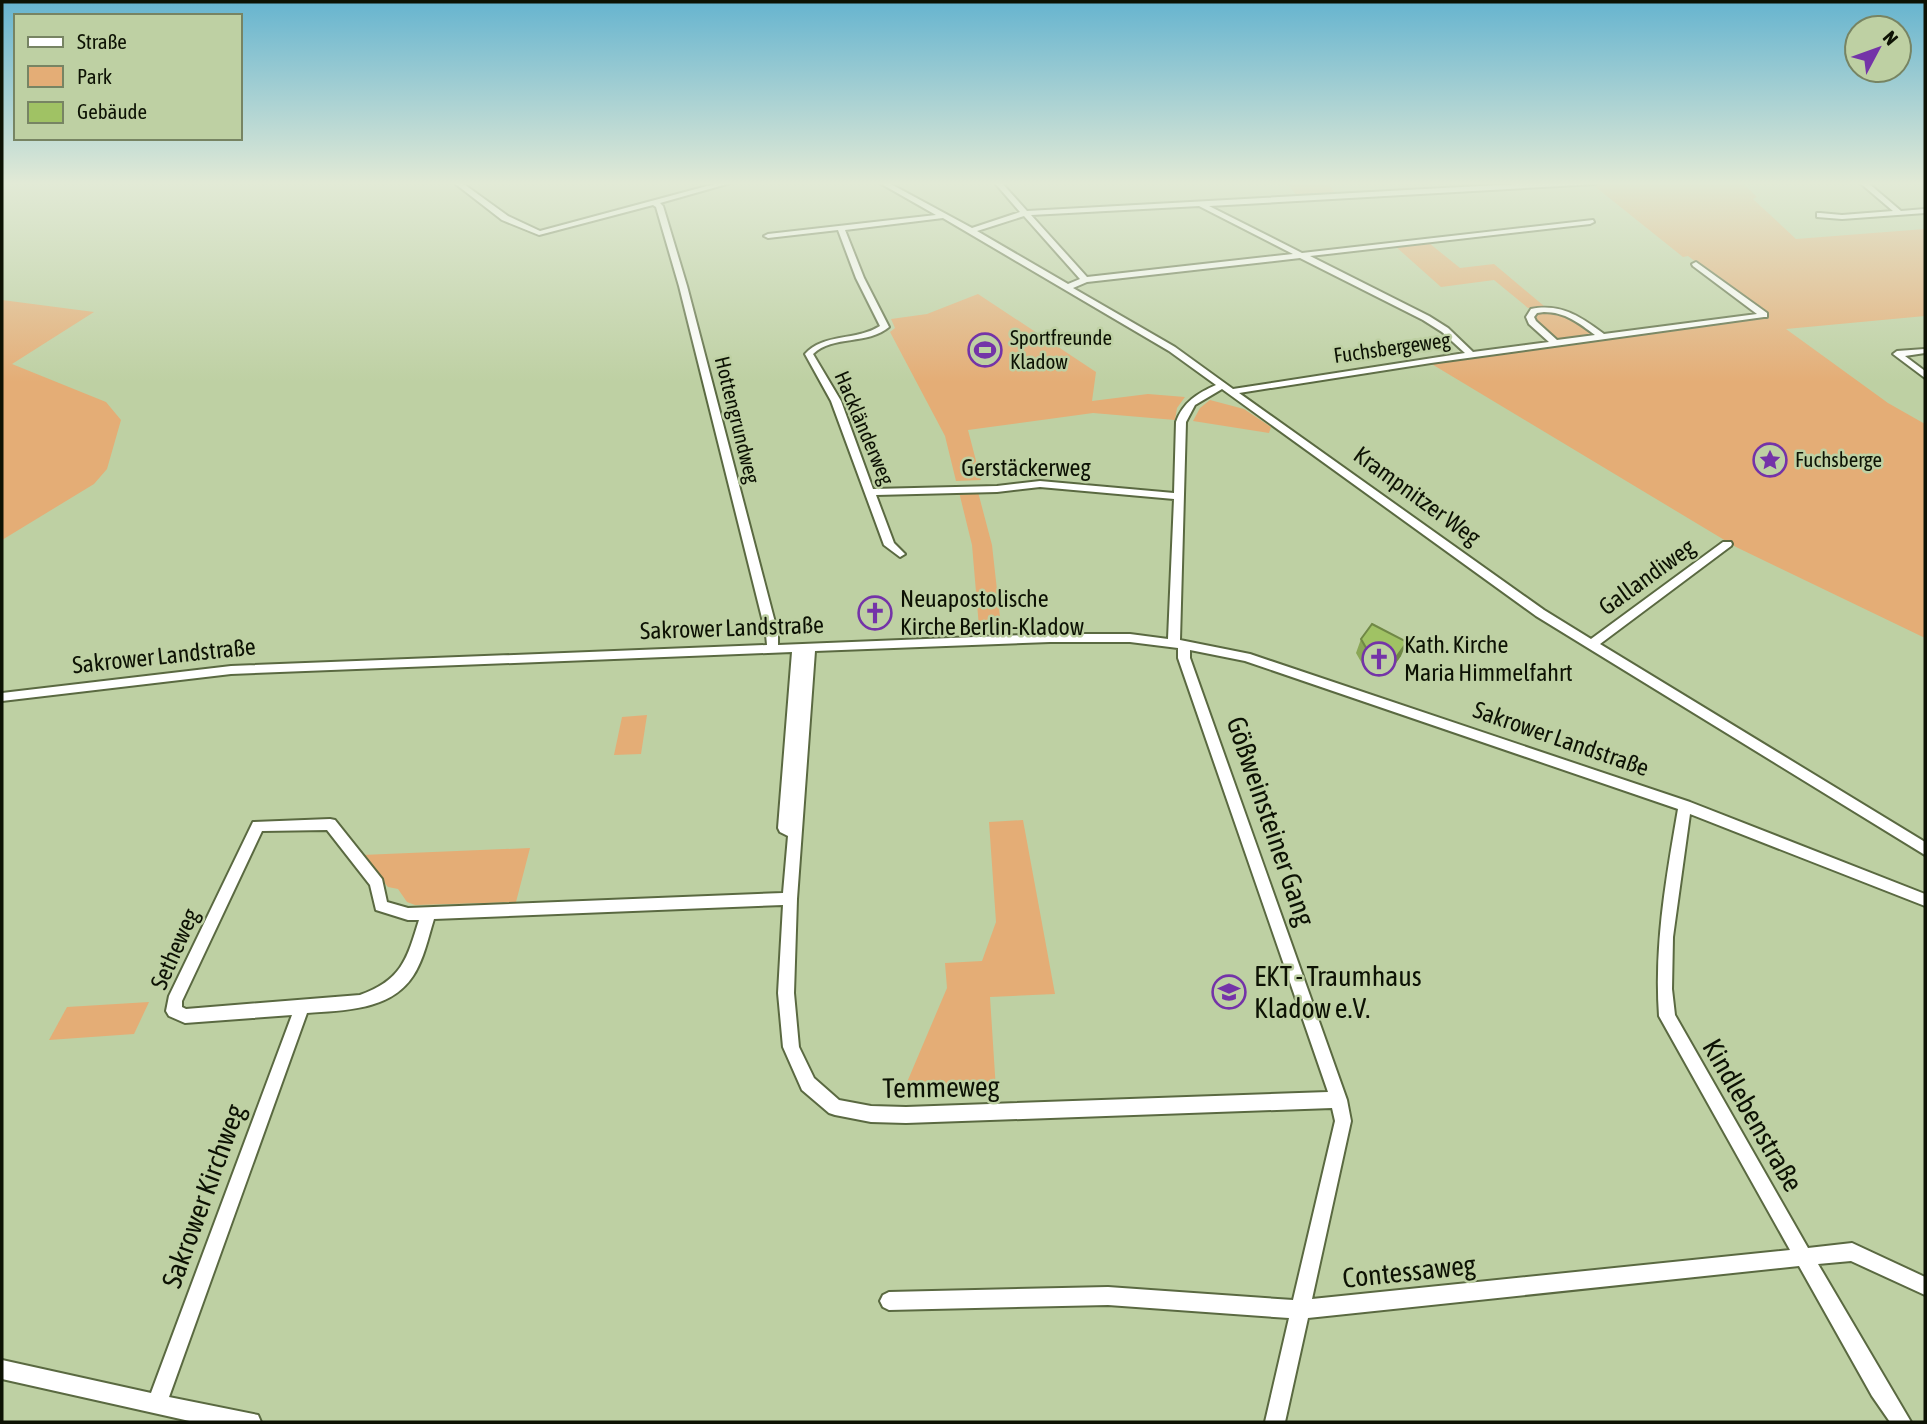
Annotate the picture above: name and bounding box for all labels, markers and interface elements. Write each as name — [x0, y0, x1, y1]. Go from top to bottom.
legend — [14, 14, 242, 140]
north arrow — [1843, 14, 1913, 84]
text: N — [1879, 26, 1903, 49]
text: Straße — [77, 29, 127, 53]
text: Park — [77, 64, 112, 88]
text: Gebäude — [77, 99, 147, 123]
place label: Sportfreunde Kladow — [1010, 325, 1112, 373]
street label: Fuchsbergeweg — [1332, 327, 1452, 367]
sports icon: Sportfreunde Kladow — [966, 331, 1004, 369]
street label: Hottengrundweg — [711, 354, 765, 486]
street label: Hackländerweg — [830, 367, 900, 488]
street label: Krampnitzer Weg — [1349, 441, 1486, 551]
place icon: Fuchsberge — [1751, 441, 1789, 479]
place label: Fuchsberge — [1795, 447, 1882, 471]
street label: Gerstäckerweg — [961, 454, 1091, 481]
street label: Gallandiweg — [1594, 532, 1700, 620]
place label: Neuapostolische Kirche Berlin-Kladow — [900, 585, 1084, 640]
church icon: Neuapostolische Kirche Berlin-Kladow — [856, 594, 894, 632]
street label: Sakrower Landstraße — [640, 611, 824, 644]
place label: Kath. Kirche Maria Himmelfahrt — [1404, 631, 1573, 686]
street label: Sakrower Landstraße — [71, 632, 257, 679]
church icon: Kath. Kirche Maria Himmelfahrt — [1360, 640, 1398, 678]
street label: Sakrower Landstraße — [1470, 696, 1653, 781]
street label: Gößweinsteiner Gang — [1220, 712, 1322, 930]
street label: Setheweg — [145, 904, 205, 993]
place label: EKT - Traumhaus Kladow e.V. — [1254, 960, 1422, 1024]
school or university icon: EKT - Traumhaus Kladow e.V. — [1210, 973, 1248, 1011]
street label: Kindlebenstraße — [1696, 1033, 1810, 1197]
street label: Temmeweg — [882, 1070, 1000, 1104]
street label: Sakrower Kirchweg — [155, 1100, 251, 1292]
street label: Contessaweg — [1341, 1248, 1477, 1294]

